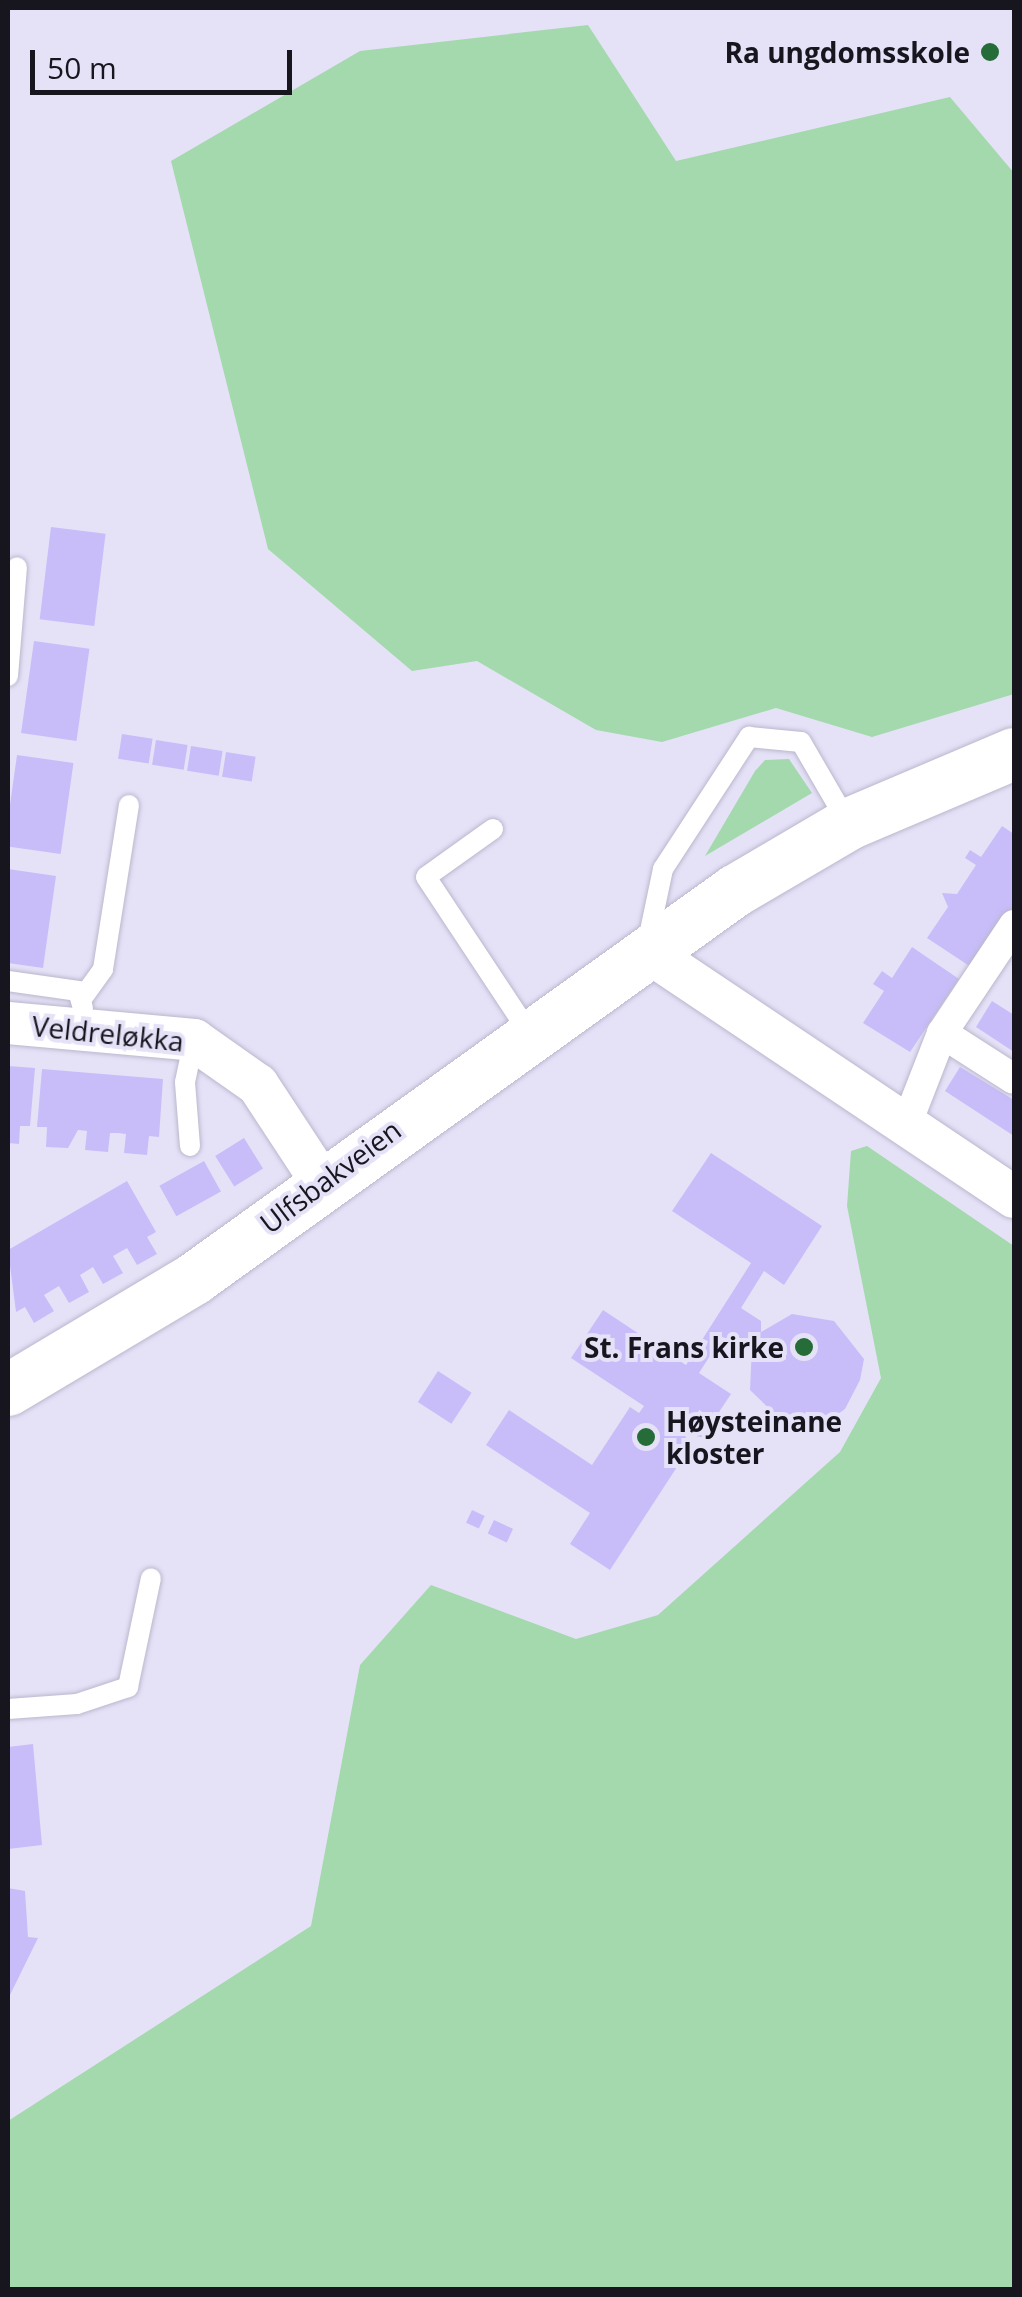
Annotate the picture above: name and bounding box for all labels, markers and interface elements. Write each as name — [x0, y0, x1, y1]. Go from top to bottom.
scale bar — [35, 30, 298, 92]
place label: Ra ungdomsskole — [725, 35, 970, 69]
marker: Ra ungdomsskole — [979, 41, 1001, 63]
text: 50 m — [47, 47, 117, 88]
street label: Veldreløkka — [30, 1008, 186, 1058]
street label: Ulfsbakveien — [253, 1112, 407, 1240]
place label: St. Frans kirke — [584, 1330, 784, 1364]
marker: St. Frans kirke — [793, 1336, 815, 1358]
place label: Høysteinane kloster — [666, 1404, 842, 1470]
marker: Høysteinane kloster — [635, 1426, 657, 1448]

